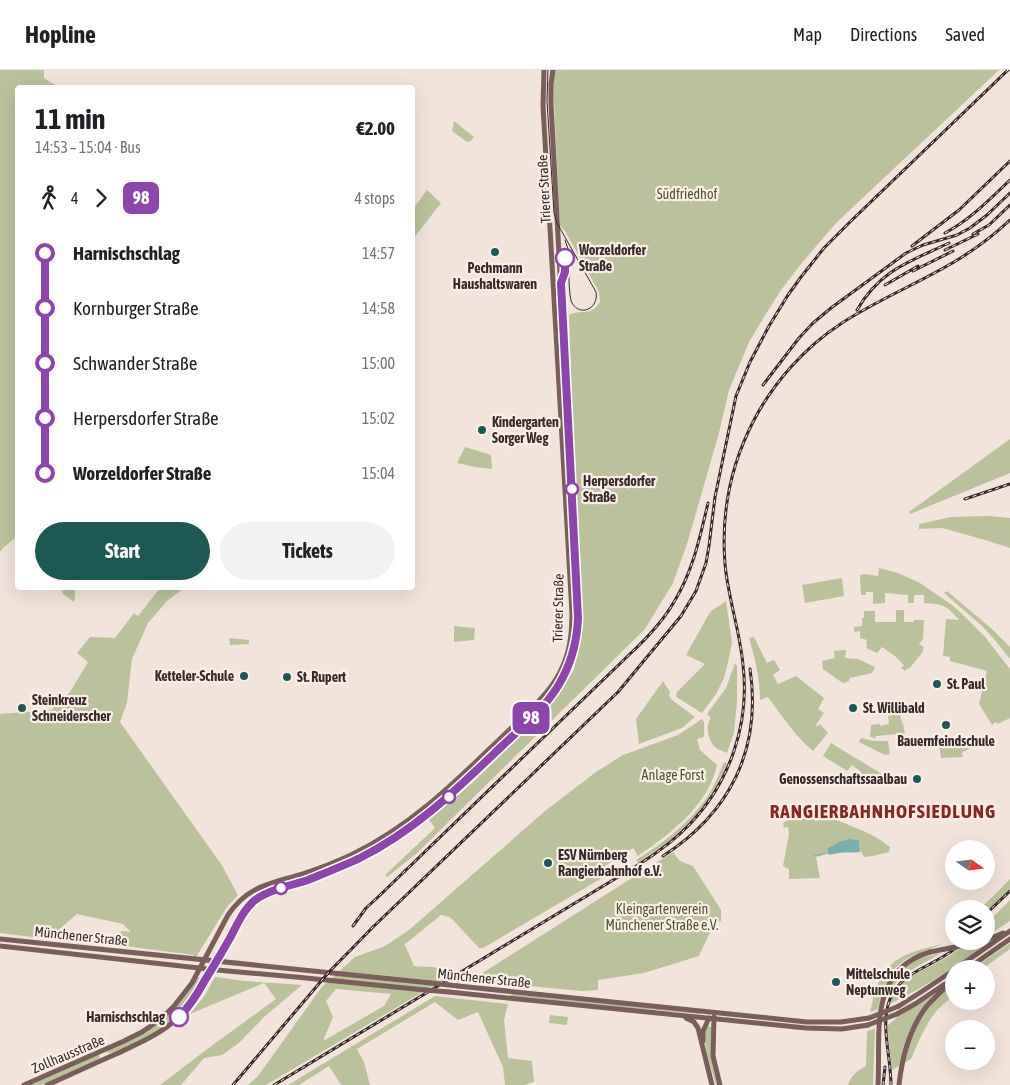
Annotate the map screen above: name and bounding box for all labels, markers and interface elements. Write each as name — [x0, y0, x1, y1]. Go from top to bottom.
text: Hopline — [25, 21, 96, 48]
text: Map — [793, 24, 822, 45]
text: Directions — [850, 24, 917, 45]
text: Saved — [945, 24, 985, 45]
text: 11 min — [35, 103, 105, 135]
text: €2.00 — [356, 117, 395, 139]
text: 14:53 – 15:04 · Bus — [35, 138, 141, 156]
street label: Trierer Straße — [534, 154, 554, 224]
icon: walk — [35, 184, 63, 212]
icon: forward — [87, 184, 115, 212]
park label: Südfriedhof — [657, 186, 717, 202]
text: 98 — [133, 187, 149, 208]
text: 4 — [71, 189, 79, 207]
text: 4 stops — [354, 189, 395, 207]
text: Harnischschlag — [73, 242, 180, 264]
place label: Worzeldorfer Straße — [578, 242, 647, 274]
text: 14:57 — [362, 244, 395, 262]
marker: Pechmann Haushaltswaren — [489, 246, 501, 258]
marker: Worzeldorfer Straße — [555, 248, 575, 268]
place label: Pechmann Haushaltswaren — [453, 260, 537, 292]
text: Kornburger Straße — [73, 297, 199, 319]
text: 14:58 — [362, 299, 395, 317]
text: Schwander Straße — [73, 352, 197, 374]
text: 15:00 — [362, 354, 395, 372]
text: Herpersdorfer Straße — [73, 407, 219, 429]
text: 15:02 — [362, 409, 395, 427]
place label: Kindergarten Sorger Weg — [492, 414, 559, 446]
marker: Kindergarten Sorger Weg — [476, 424, 488, 436]
text: Worzeldorfer Straße — [73, 462, 211, 484]
text: 15:04 — [362, 464, 395, 482]
place label: Herpersdorfer Straße — [583, 473, 656, 505]
marker: Herpersdorfer Straße — [565, 482, 579, 496]
button: Start — [35, 522, 210, 580]
button: Tickets — [220, 522, 395, 580]
street label: Trierer Straße — [549, 573, 567, 643]
place label: Ketteler-Schule — [155, 668, 234, 684]
place label: St. Rupert — [297, 669, 346, 685]
marker: Ketteler-Schule — [238, 670, 250, 682]
marker: St. Rupert — [281, 671, 293, 683]
place label: St. Paul — [947, 676, 985, 692]
marker: St. Paul — [931, 678, 943, 690]
place label: Steinkreuz Schneiderscher — [32, 692, 112, 724]
place label: St. Willibald — [863, 700, 925, 716]
marker: Steinkreuz Schneiderscher — [16, 702, 28, 714]
line badge: 98 — [508, 702, 554, 734]
marker: St. Willibald — [847, 702, 859, 714]
text: 98 — [523, 707, 539, 728]
marker: Bauernfeindschule — [940, 719, 952, 731]
place label: Bauernfeindschule — [897, 733, 995, 749]
park label: Anlage Forst — [642, 767, 704, 783]
place label: Genossenschaftssaalbau — [779, 771, 907, 787]
marker: Genossenschaftssaalbau — [911, 773, 923, 785]
unlabelled marker — [442, 790, 456, 804]
district label: RANGIERBAHNHOFSIEDLUNG — [770, 800, 996, 822]
north arrow — [945, 840, 995, 890]
map controls — [945, 840, 995, 1070]
place label: ESV Nürnberg Rangierbahnhof e.V. — [558, 847, 662, 879]
marker: ESV Nürnberg Rangierbahnhof e.V. — [542, 857, 554, 869]
unlabelled marker — [274, 881, 288, 895]
button: layers — [945, 900, 995, 950]
park label: Kleingartenverein Münchener Straße e.V. — [605, 901, 719, 933]
street label: Münchener Straße — [34, 923, 128, 949]
button: + — [945, 960, 995, 1010]
street label: Münchener Straße — [437, 965, 531, 991]
place label: Mittelschule Neptunweg — [846, 966, 910, 998]
marker: Mittelschule Neptunweg — [830, 976, 842, 988]
marker: Harnischschlag — [169, 1007, 189, 1027]
place label: Harnischschlag — [86, 1009, 166, 1025]
button: − — [945, 1020, 995, 1070]
street label: Zollhausstraße — [29, 1031, 107, 1077]

